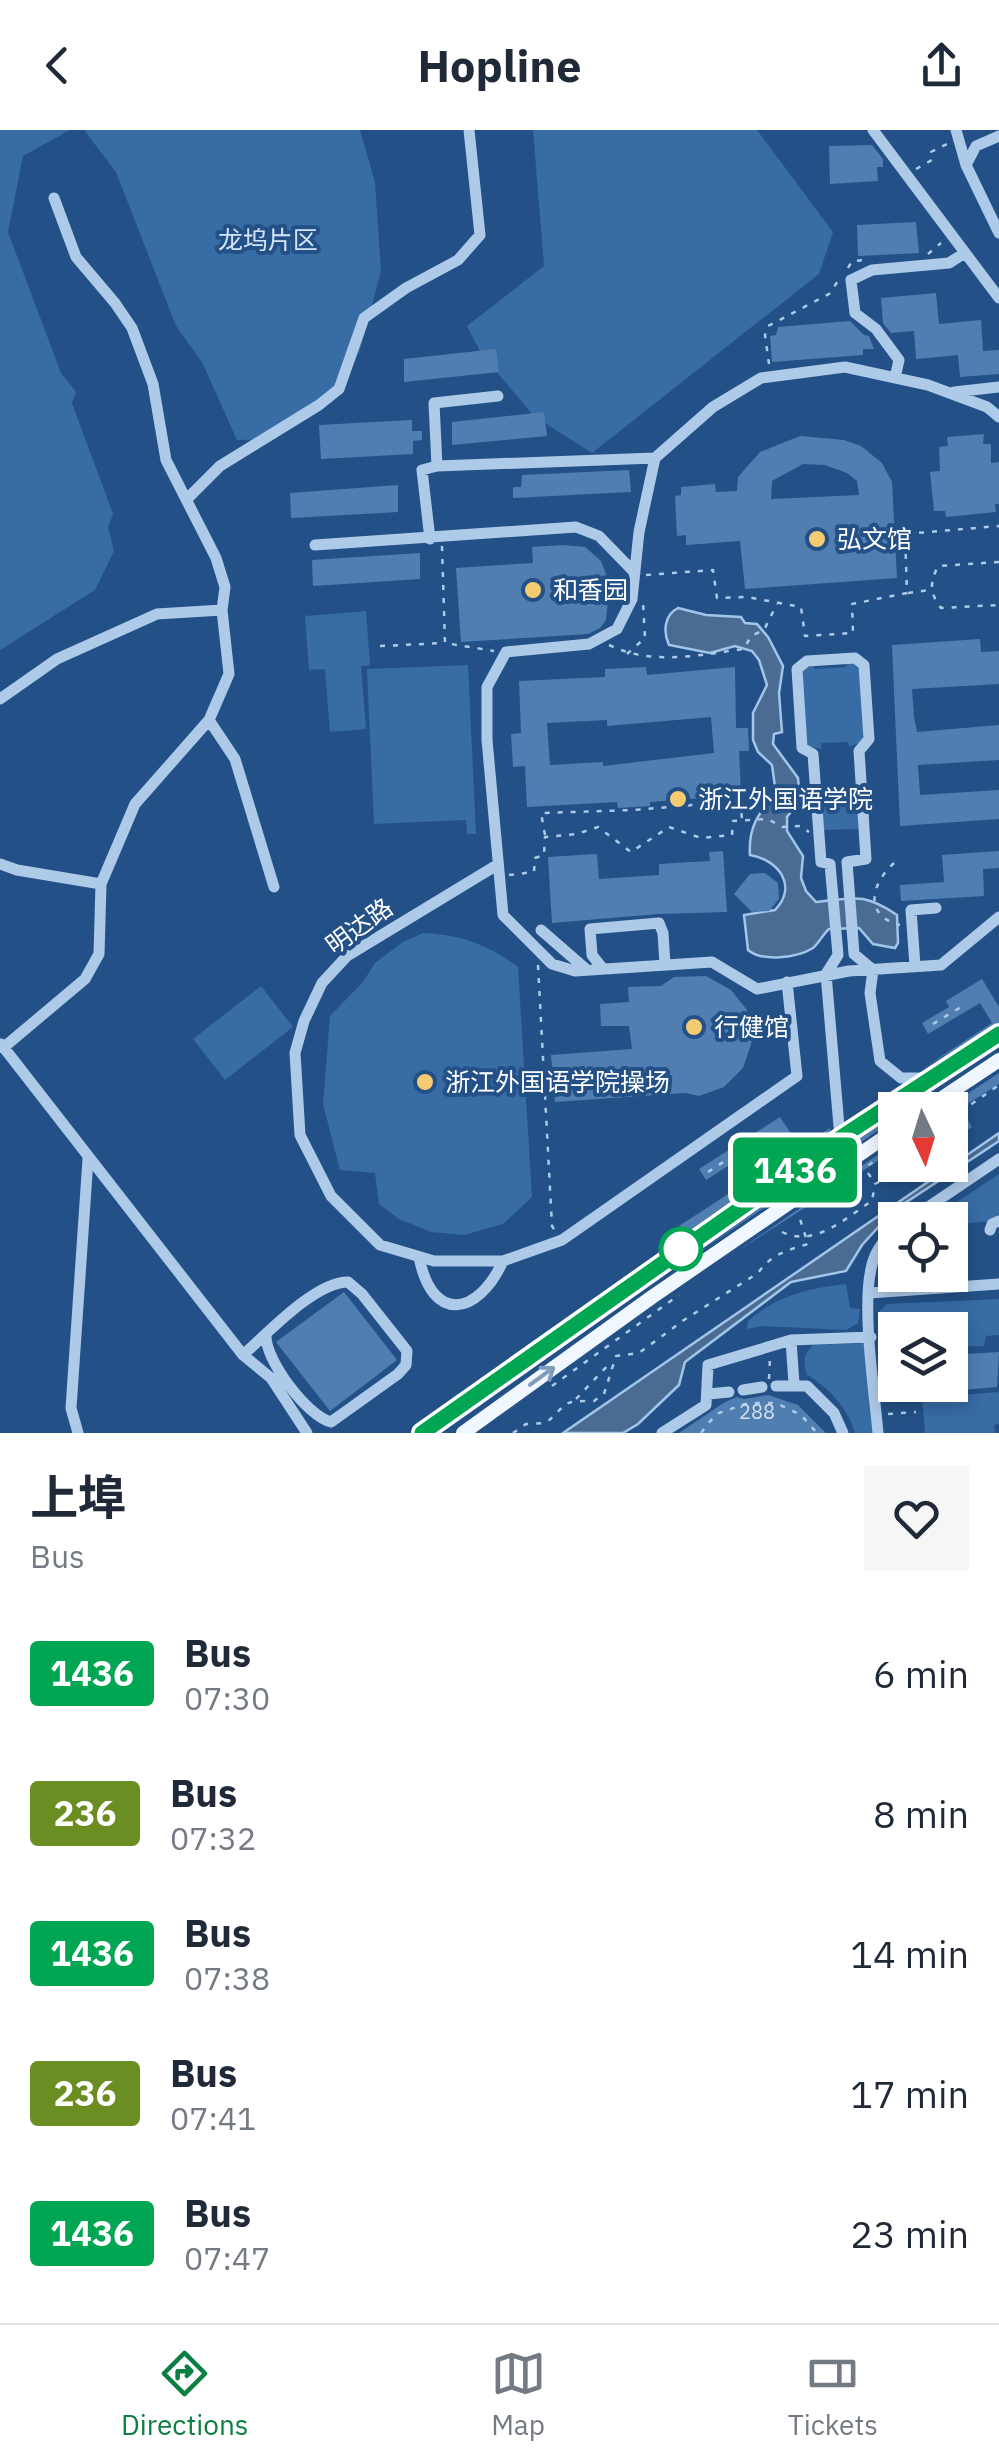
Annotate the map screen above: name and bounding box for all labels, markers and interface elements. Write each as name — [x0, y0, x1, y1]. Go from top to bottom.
text: Hopline — [418, 36, 581, 94]
icon: back — [30, 38, 85, 93]
icon: share — [914, 38, 969, 93]
park label: 龙坞片区 — [218, 223, 318, 256]
place label: 弘文馆 — [837, 522, 912, 555]
marker: 弘文馆 — [806, 528, 828, 550]
place label: 和香园 — [553, 573, 628, 606]
marker: 和香园 — [522, 579, 544, 601]
place label: 浙江外国语学院 — [698, 782, 873, 815]
marker: 浙江外国语学院 — [667, 788, 689, 810]
street label: 明达路 — [319, 890, 399, 961]
place label: 行健馆 — [714, 1010, 789, 1043]
marker: 行健馆 — [683, 1016, 705, 1038]
place label: 浙江外国语学院操场 — [445, 1065, 670, 1098]
marker: 浙江外国语学院操场 — [414, 1071, 436, 1093]
north arrow — [878, 1092, 968, 1182]
map controls — [878, 1092, 968, 1402]
line badge: 1436 — [725, 1138, 865, 1202]
text: 1436 — [753, 1147, 837, 1193]
button: locate — [878, 1202, 968, 1292]
unlabelled marker — [660, 1228, 702, 1270]
button: layers — [878, 1312, 968, 1402]
one-way arrow — [528, 1366, 555, 1387]
house number: 288 — [739, 1398, 775, 1425]
text: 上埠 — [30, 1466, 126, 1528]
button: heart — [864, 1466, 969, 1571]
text: Bus — [30, 1535, 85, 1577]
text: Bus — [184, 1628, 251, 1677]
text: 6 min — [873, 1649, 969, 1698]
text: 1436 — [50, 1650, 134, 1696]
text: 07:30 — [184, 1677, 270, 1719]
text: Bus — [170, 1768, 237, 1817]
text: 8 min — [873, 1789, 969, 1838]
text: 236 — [53, 1790, 117, 1836]
text: 07:32 — [170, 1817, 256, 1859]
text: Bus — [184, 1908, 251, 1957]
text: 14 min — [850, 1929, 969, 1978]
text: 1436 — [50, 1930, 134, 1976]
text: 07:38 — [184, 1957, 270, 1999]
text: Bus — [170, 2048, 237, 2097]
text: 17 min — [850, 2069, 969, 2118]
text: 236 — [53, 2070, 117, 2116]
text: 07:41 — [170, 2097, 256, 2139]
text: Bus — [184, 2188, 251, 2237]
text: 23 min — [850, 2209, 969, 2258]
text: 1436 — [50, 2210, 134, 2256]
text: 07:47 — [184, 2237, 270, 2279]
tab: Directions — [121, 2346, 248, 2443]
tab: Map — [491, 2346, 546, 2443]
tab: Tickets — [788, 2346, 878, 2443]

